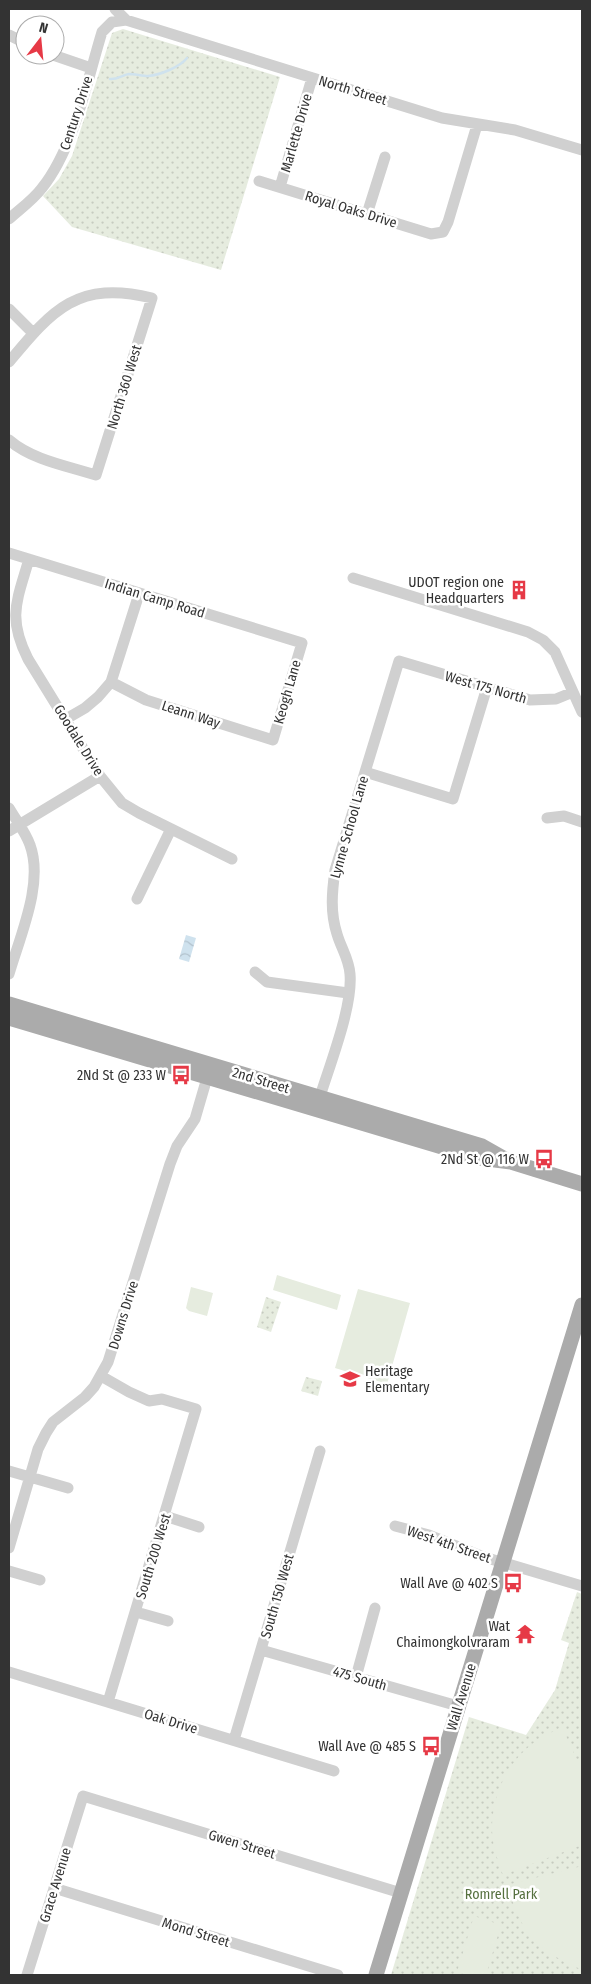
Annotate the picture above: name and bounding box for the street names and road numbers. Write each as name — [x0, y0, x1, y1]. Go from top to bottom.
street label: North Street — [317, 72, 389, 109]
street label: Century Drive — [56, 74, 96, 152]
street label: Marlette Drive — [277, 92, 316, 174]
street label: Royal Oaks Drive — [303, 187, 399, 232]
street label: North 360 West — [104, 342, 146, 432]
street label: Indian Camp Road — [103, 575, 207, 622]
street label: Keogh Lane — [270, 658, 305, 726]
street label: West 175 North — [443, 668, 529, 707]
street label: Leann Way — [159, 697, 223, 732]
street label: Goodale Drive — [50, 702, 107, 779]
street label: Lynne School Lane — [327, 774, 372, 880]
street label: 2nd Street — [230, 1064, 292, 1097]
street label: Downs Drive — [105, 1279, 142, 1352]
street label: South 200 West — [132, 1511, 175, 1601]
street label: West 4th Street — [405, 1522, 493, 1567]
street label: South 150 West — [257, 1551, 298, 1640]
street label: Wall Avenue — [443, 1661, 480, 1733]
street label: 475 South — [331, 1663, 389, 1694]
street label: Oak Drive — [142, 1705, 200, 1738]
street label: Gwen Street — [206, 1826, 278, 1863]
street label: Grace Avenue — [36, 1846, 75, 1925]
street label: Mond Street — [160, 1914, 232, 1951]

